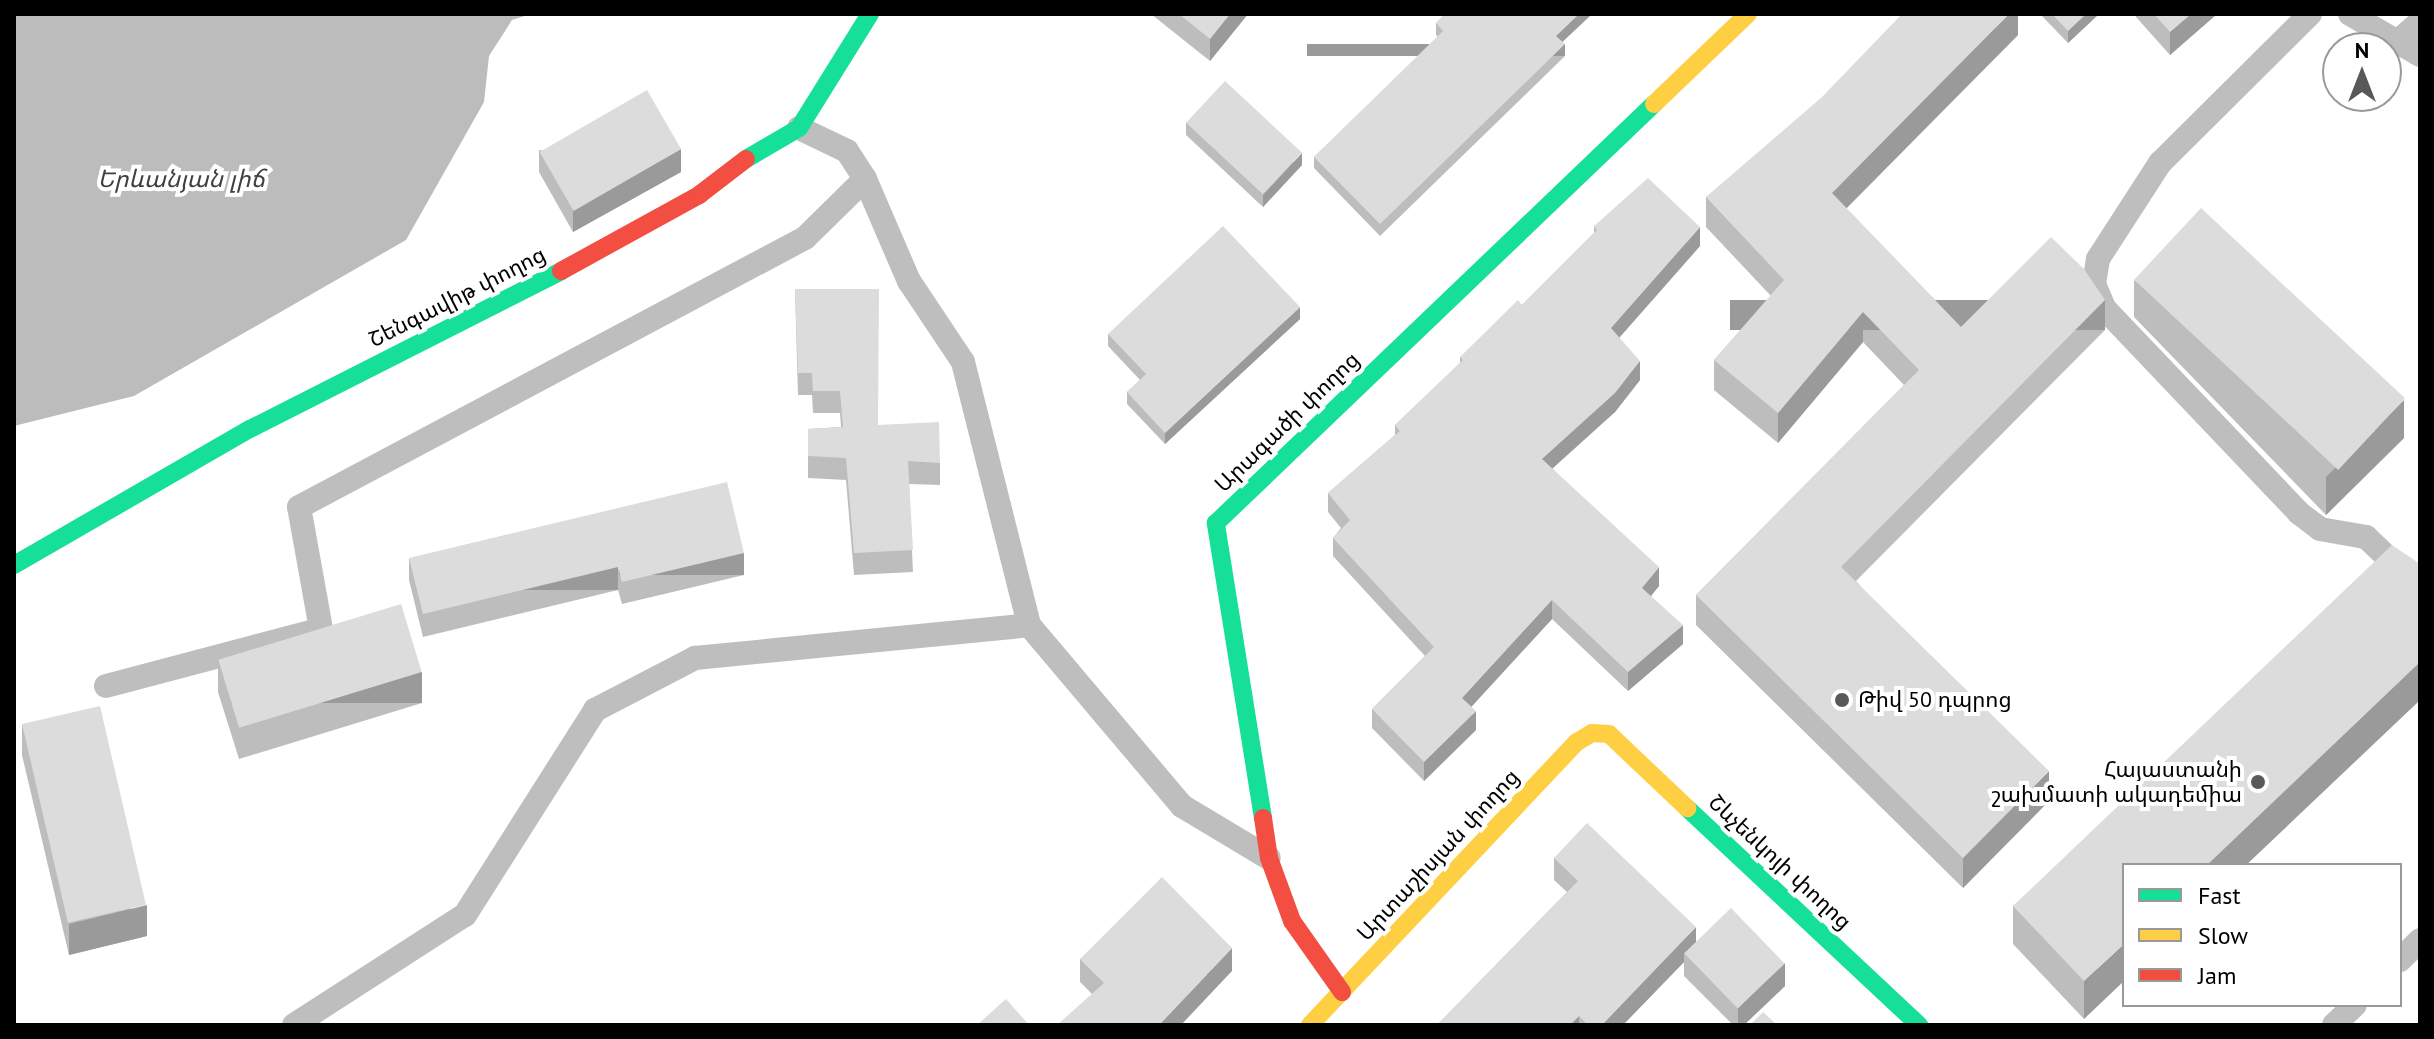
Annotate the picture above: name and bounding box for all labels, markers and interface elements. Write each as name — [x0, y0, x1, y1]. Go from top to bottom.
north arrow — [2322, 32, 2402, 112]
text: N — [2355, 36, 2369, 64]
water label: Երևանյան լիճ — [98, 165, 264, 193]
street label: Շենգավիթ փողոց — [364, 241, 550, 353]
street label: Արագածի փողոց — [1209, 346, 1365, 498]
place label: Թիվ 50 դպրոց — [1858, 687, 2012, 713]
marker: Թիվ 50 դպրոց — [1833, 691, 1851, 709]
place label: Հայաստանի շախմատի ակադեմիա — [1992, 756, 2242, 808]
street label: Արտաշիսյան փողոց — [1352, 764, 1524, 946]
marker: Հայաստանի շախմատի ակադեմիա — [2249, 773, 2267, 791]
street label: Շևչենկոյի փողոց — [1703, 789, 1857, 935]
legend — [2122, 863, 2402, 1007]
text: Fast — [2198, 880, 2241, 911]
text: Slow — [2198, 920, 2248, 951]
text: Jam — [2198, 960, 2236, 991]

